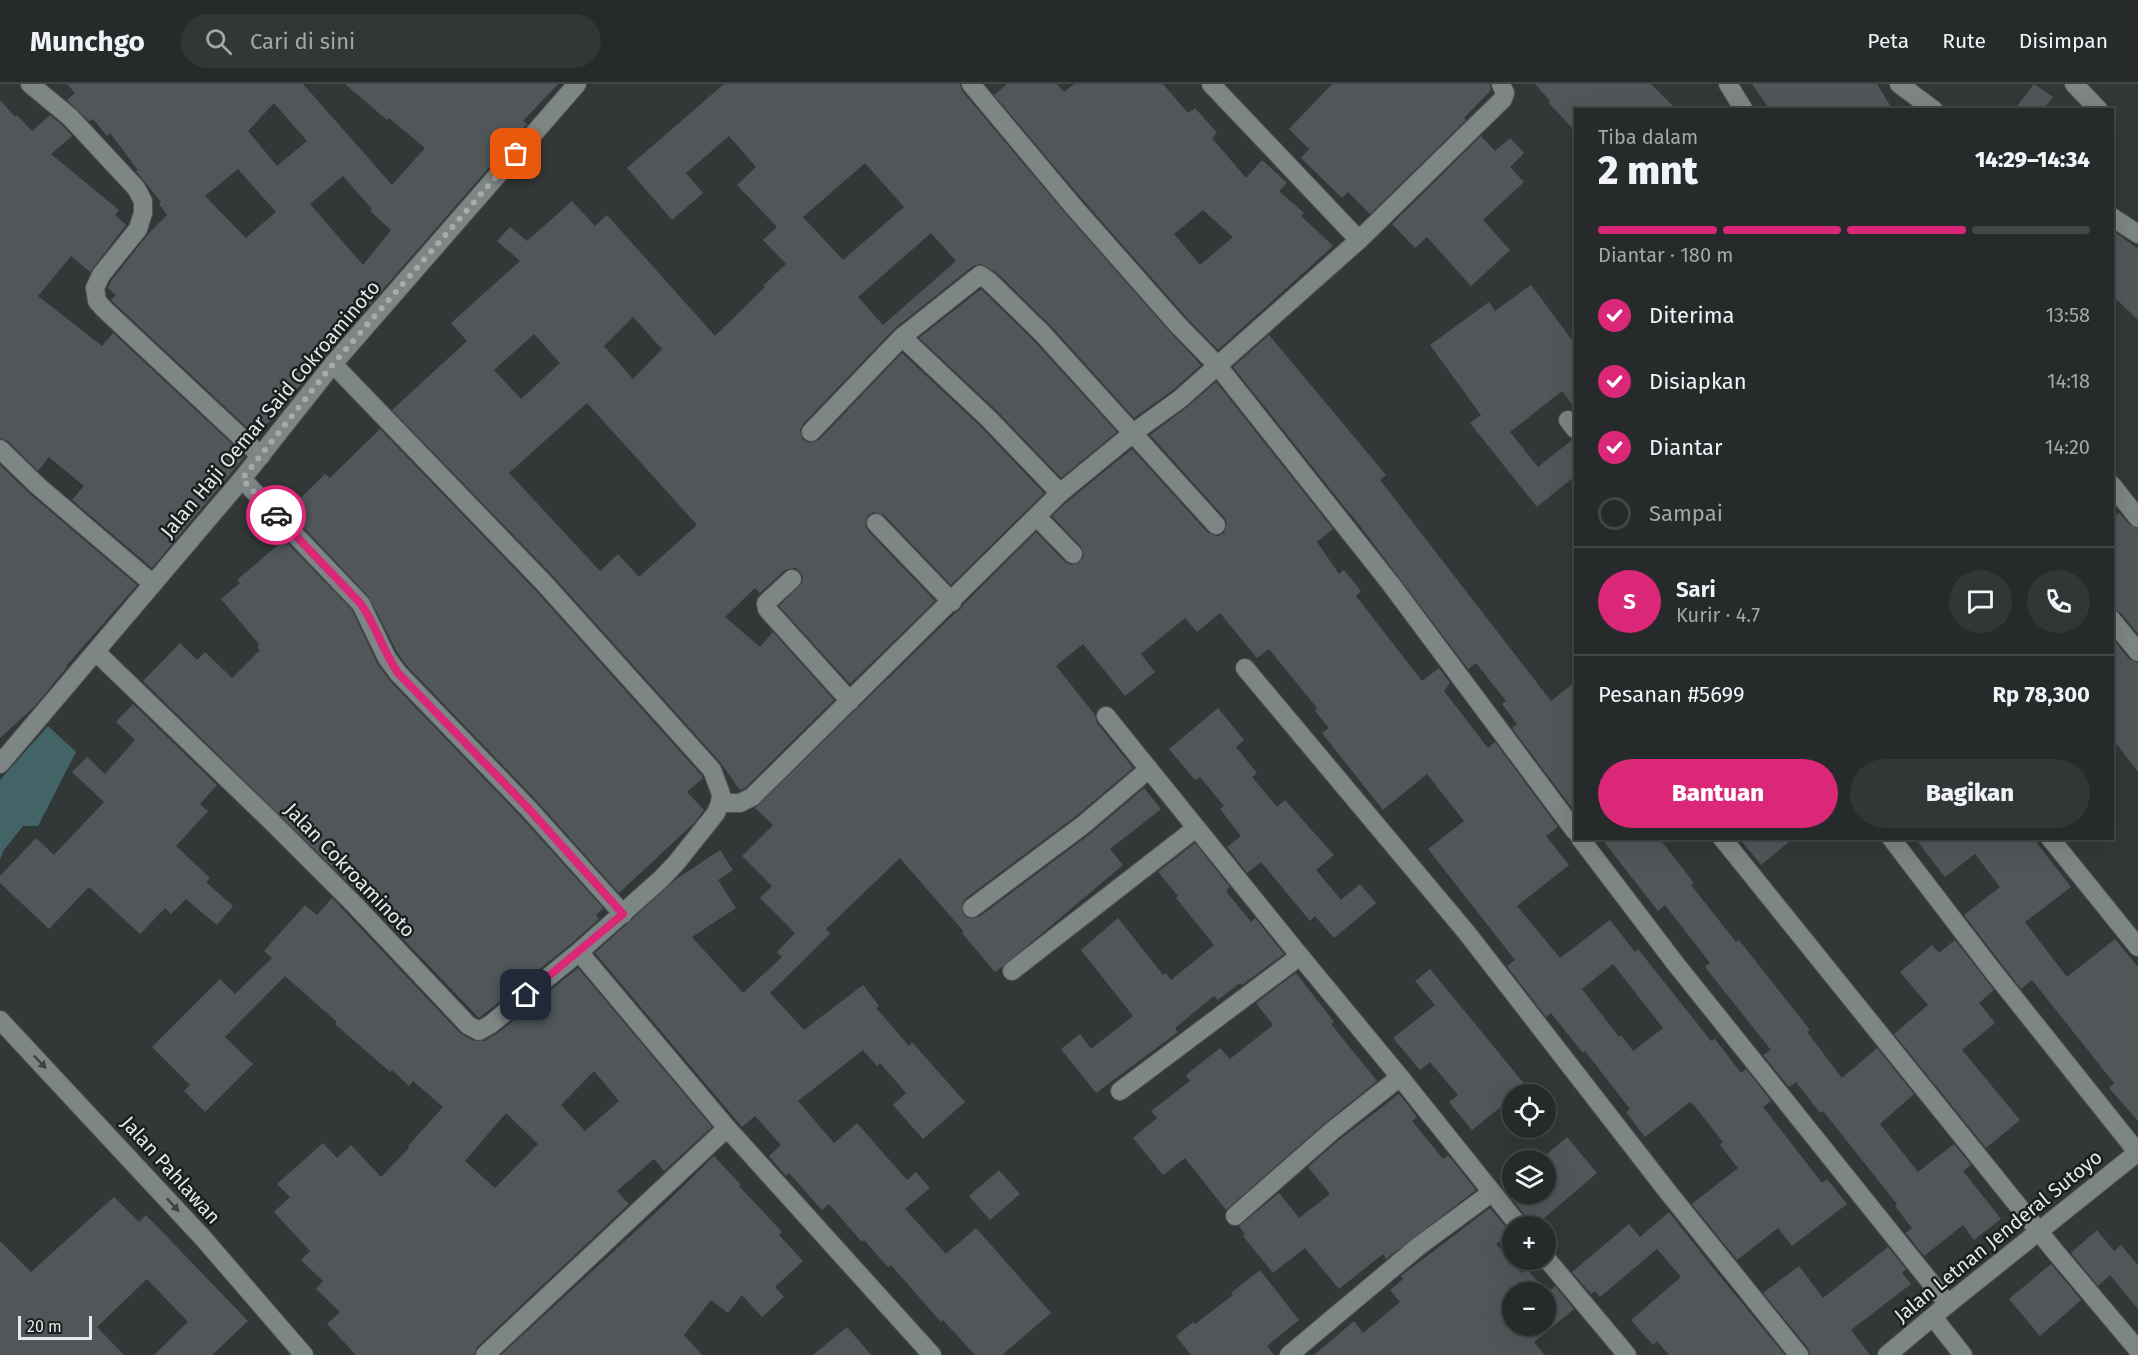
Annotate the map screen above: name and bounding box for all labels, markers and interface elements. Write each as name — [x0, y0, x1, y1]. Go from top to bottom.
search box — [181, 14, 601, 68]
text: Munchgo — [30, 25, 145, 58]
icon: search — [202, 25, 235, 58]
text: Cari di sini — [250, 28, 355, 55]
text: Peta — [1867, 28, 1909, 54]
text: Rute — [1942, 28, 1986, 54]
text: Disimpan — [2019, 28, 2108, 54]
text: Tiba dalam — [1598, 125, 1698, 149]
pin — [490, 128, 541, 179]
icon: bag — [499, 137, 532, 170]
text: 14:29–14:34 — [1975, 146, 2090, 173]
text: 2 mnt — [1598, 148, 1698, 194]
text: Diantar · 180 m — [1598, 243, 1733, 267]
street label: Jalan Haji Oemar Said Cokroaminoto — [155, 275, 385, 543]
icon: check — [1598, 299, 1631, 332]
text: Diterima — [1649, 302, 1735, 329]
text: 13:58 — [2045, 303, 2090, 327]
icon: check — [1598, 365, 1631, 398]
text: Disiapkan — [1649, 368, 1747, 395]
text: 14:18 — [2047, 369, 2090, 393]
icon: check — [1598, 431, 1631, 464]
text: Diantar — [1649, 434, 1722, 461]
text: 14:20 — [2045, 435, 2090, 459]
courier — [246, 485, 306, 545]
icon: car — [260, 499, 293, 532]
text: Sampai — [1649, 500, 1723, 527]
button: chat — [1949, 570, 2012, 633]
button: phone — [2027, 570, 2090, 633]
text: Sari — [1676, 576, 1716, 603]
text: S — [1623, 588, 1636, 615]
text: Kurir · 4.7 — [1676, 603, 1760, 627]
text: Pesanan #5699 — [1598, 681, 1745, 708]
text: Rp 78,300 — [1993, 681, 2090, 708]
button: Bantuan — [1598, 759, 1838, 828]
button: Bagikan — [1850, 759, 2090, 828]
street label: Jalan Cokroaminoto — [280, 798, 420, 942]
pin — [500, 969, 551, 1020]
icon: home — [509, 978, 542, 1011]
one-way arrow — [33, 1055, 47, 1069]
map controls — [1502, 1084, 1556, 1336]
button: locate — [1502, 1084, 1556, 1138]
street label: Jalan Pahlawan — [116, 1111, 226, 1229]
street label: Jalan Letnan Jenderal Sutoyo — [1889, 1145, 2107, 1327]
button: layers — [1502, 1150, 1556, 1204]
one-way arrow — [166, 1197, 179, 1212]
button: + — [1502, 1216, 1556, 1270]
button: − — [1502, 1282, 1556, 1336]
scale bar — [18, 1313, 92, 1340]
text: 20 m — [27, 1317, 62, 1336]

